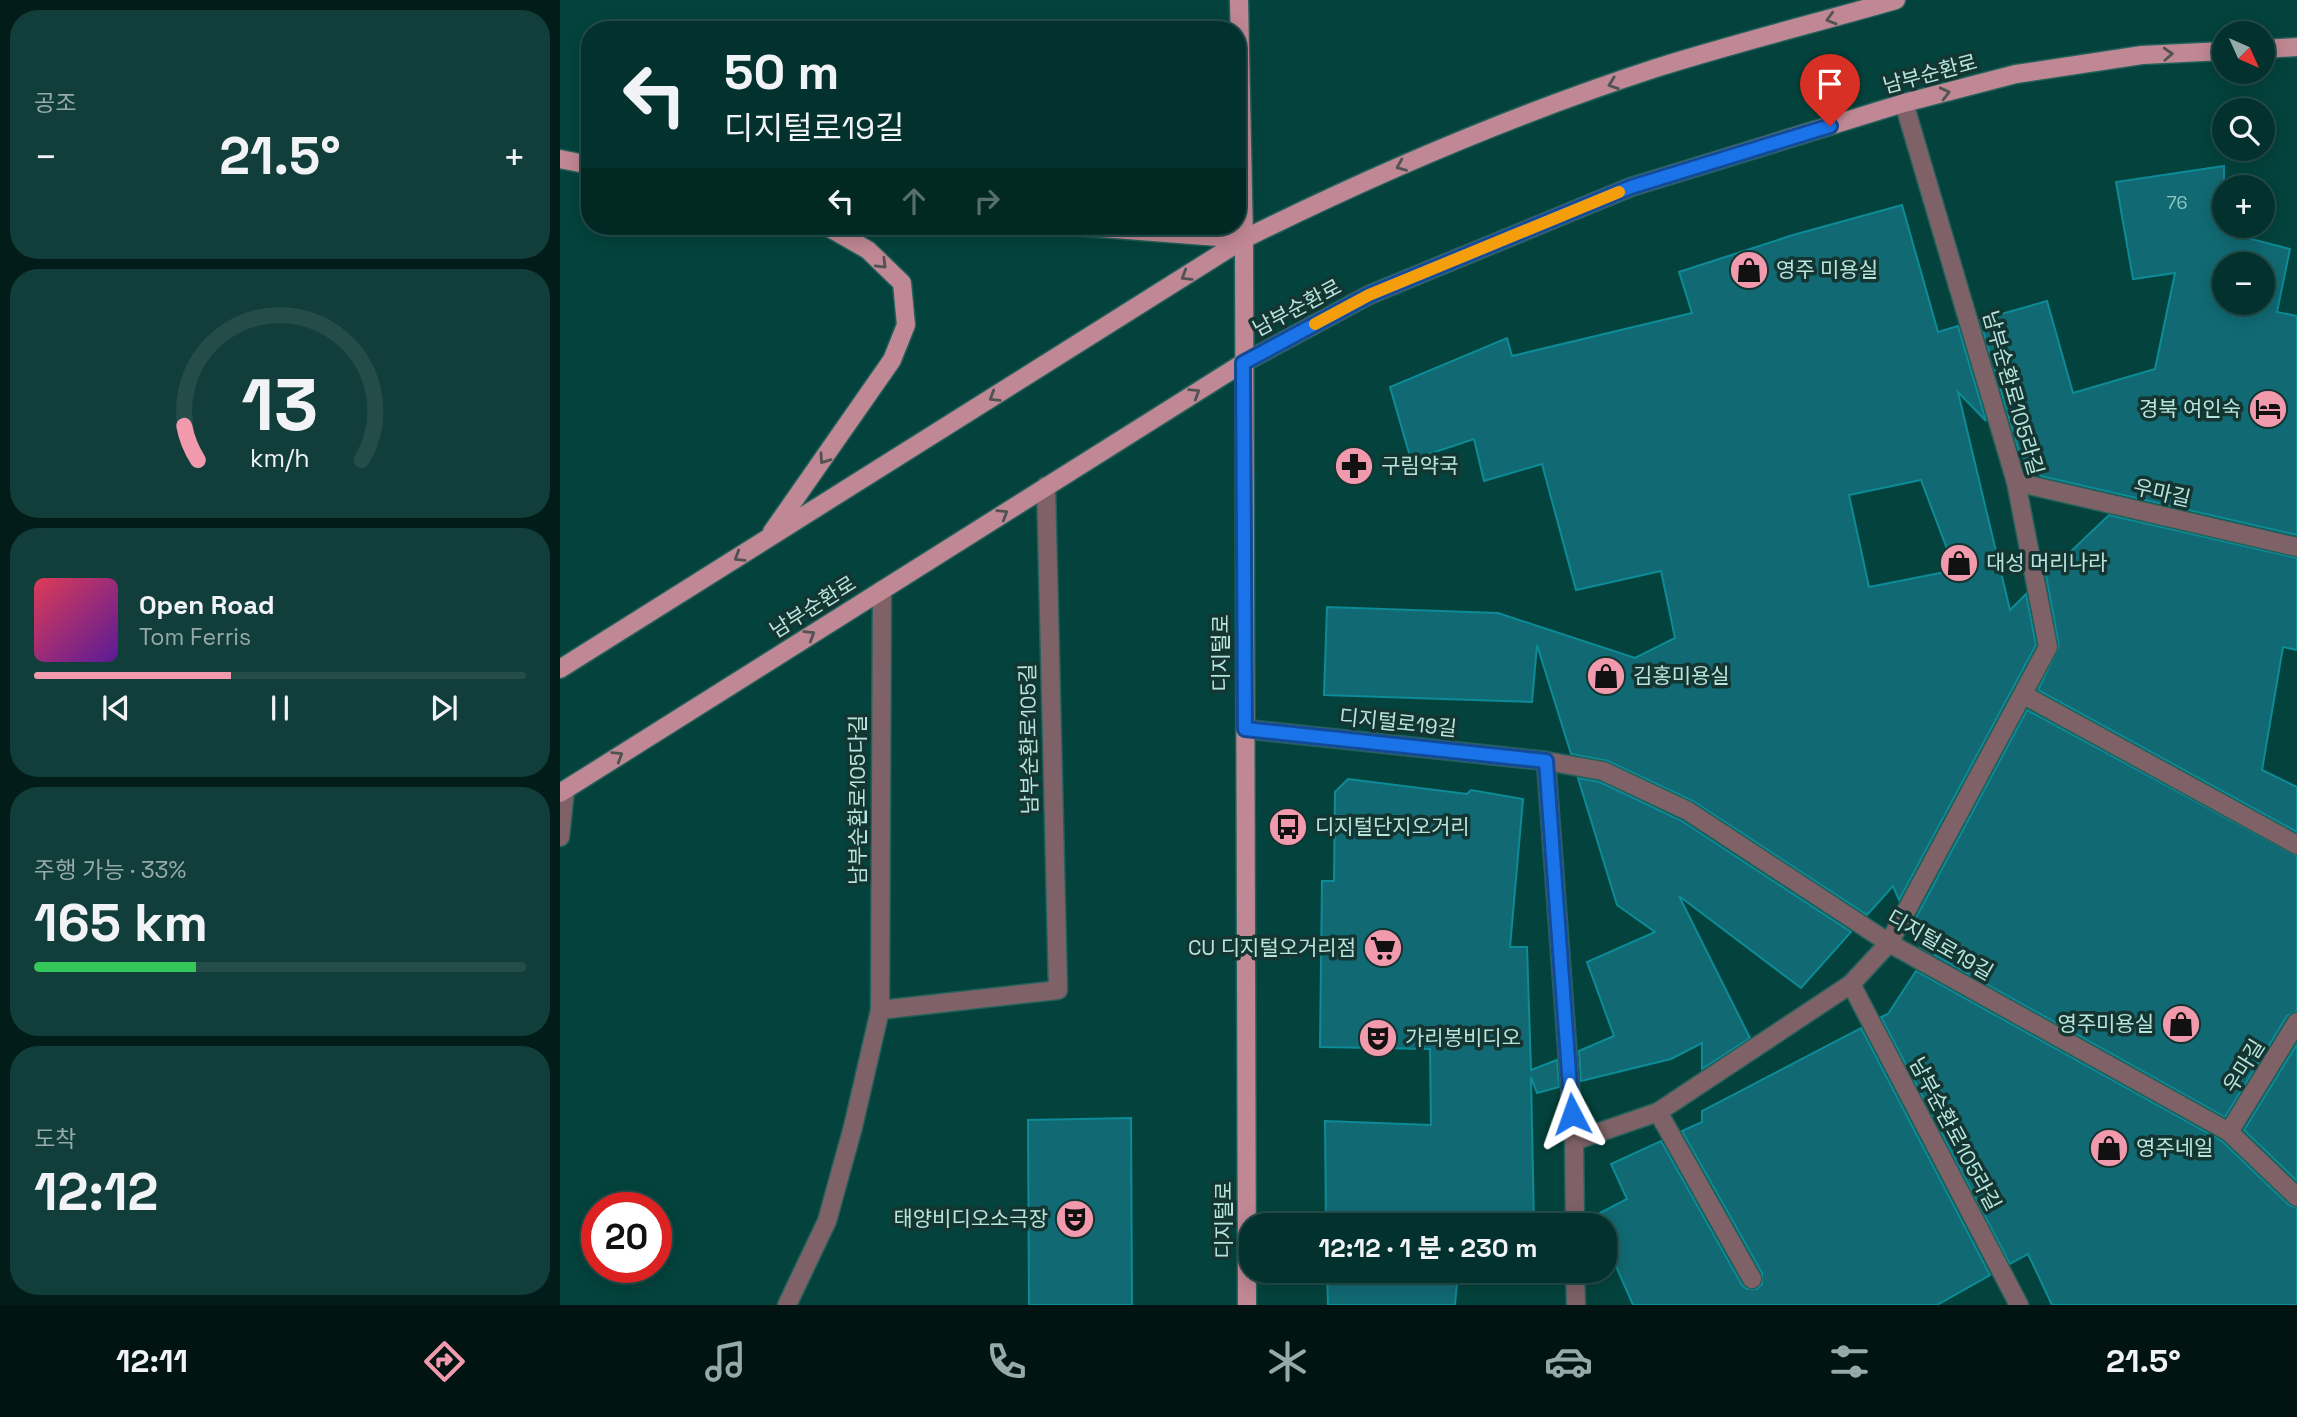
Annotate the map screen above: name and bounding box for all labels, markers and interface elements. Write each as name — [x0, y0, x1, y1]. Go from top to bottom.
one-way arrow — [1825, 10, 1837, 25]
north arrow — [2212, 21, 2275, 84]
map controls — [2212, 21, 2275, 315]
text: 50 m — [724, 41, 839, 103]
one-way arrow — [2163, 46, 2174, 61]
street label: 남부순환로 — [1880, 48, 1980, 99]
icon: left — [609, 49, 700, 140]
pin — [1800, 54, 1860, 126]
icon: arrive — [1811, 65, 1849, 103]
one-way arrow — [1607, 76, 1619, 90]
one-way arrow — [1939, 87, 1951, 101]
text: 공조 — [34, 88, 76, 118]
button: search — [2212, 98, 2275, 161]
text: 디지털로19길 — [724, 108, 904, 148]
text: 21.5° — [219, 123, 341, 189]
text: − — [34, 133, 58, 181]
text: + — [502, 133, 526, 181]
one-way arrow — [1395, 158, 1408, 172]
button: + — [2212, 175, 2275, 238]
icon: left — [822, 182, 860, 220]
icon: ahead — [895, 182, 933, 220]
icon: right — [968, 182, 1006, 220]
house number: 76 — [2166, 191, 2188, 214]
shop icon: 영주 미용실 — [1728, 249, 1770, 291]
button: − — [2212, 252, 2275, 315]
one-way arrow — [873, 255, 886, 268]
place label: 영주 미용실 — [1776, 256, 1878, 283]
one-way arrow — [1181, 267, 1194, 280]
street label: 남부순환로 — [1248, 273, 1346, 342]
street label: 남부순환로105라길 — [1977, 307, 2050, 478]
text: 13 — [241, 358, 319, 451]
one-way arrow — [988, 388, 1001, 401]
one-way arrow — [1188, 388, 1201, 401]
hotel icon: 경북 여인숙 — [2247, 388, 2289, 430]
place label: 경북 여인숙 — [2139, 395, 2241, 422]
text: km/h — [250, 441, 310, 473]
pharmacy icon: 구림약국 — [1333, 445, 1375, 487]
one-way arrow — [819, 451, 832, 464]
place label: 구림약국 — [1381, 452, 1458, 479]
street label: 우마길 — [2131, 473, 2193, 512]
one-way arrow — [995, 509, 1008, 522]
shop icon: 대성 머리나라 — [1938, 542, 1980, 584]
one-way arrow — [733, 548, 746, 561]
place label: 대성 머리나라 — [1986, 549, 2107, 576]
street label: 남부순환로 — [765, 570, 861, 644]
text: Open Road — [139, 588, 275, 622]
street label: 디지털로 — [1207, 614, 1234, 692]
text: Tom Ferris — [139, 622, 251, 652]
one-way arrow — [803, 631, 816, 644]
shop icon: 김홍미용실 — [1585, 655, 1627, 697]
place label: 김홍미용실 — [1633, 662, 1730, 689]
street label: 남부순환로105길 — [1014, 663, 1043, 815]
icon: previous — [97, 689, 135, 727]
icon: pause — [261, 689, 299, 727]
icon: next — [425, 689, 463, 727]
street label: 디지털로19길 — [1338, 703, 1458, 742]
street label: 남부순환로105다길 — [844, 715, 871, 885]
one-way arrow — [610, 752, 623, 765]
bus stop icon: 디지털단지오거리 — [1267, 806, 1309, 848]
place label: 디지털단지오거리 — [1315, 813, 1470, 840]
text: 주행 가능 · 33% — [34, 855, 186, 885]
text: 165 km — [34, 890, 208, 956]
street label: 디지털로19길 — [1882, 903, 1998, 986]
supermarket icon: CU 디지털오거리점 — [1362, 927, 1404, 969]
place label: CU 디지털오거리점 — [1188, 934, 1356, 961]
shop icon: 영주미용실 — [2160, 1003, 2202, 1045]
place label: 영주미용실 — [2057, 1010, 2154, 1037]
theatre icon: 가리봉비디오 — [1357, 1017, 1399, 1059]
place label: 가리봉비디오 — [1405, 1024, 1521, 1051]
street label: 우마길 — [2217, 1034, 2270, 1097]
street label: 남부순환로105라길 — [1904, 1052, 2007, 1215]
position arrow — [1535, 1077, 1609, 1151]
text: 도착 — [34, 1124, 76, 1154]
shop icon: 영주네일 — [2088, 1127, 2130, 1169]
place label: 영주네일 — [2136, 1134, 2213, 1161]
text: 12:12 — [34, 1159, 158, 1225]
street label: 디지털로 — [1210, 1181, 1237, 1259]
speed limit sign: 20 — [581, 1192, 672, 1283]
theatre icon: 태양비디오소극장 — [1054, 1198, 1096, 1240]
place label: 태양비디오소극장 — [893, 1205, 1048, 1232]
text: 12:12 · 1 분 · 230 m — [1318, 1231, 1538, 1265]
icon: directions — [420, 1337, 469, 1386]
icon: music — [701, 1337, 750, 1386]
icon: phone — [982, 1337, 1031, 1386]
icon: climate — [1263, 1337, 1312, 1386]
icon: car — [1544, 1337, 1593, 1386]
icon: filters — [1825, 1337, 1874, 1386]
text: 12:11 — [116, 1341, 188, 1381]
text: 21.5° — [2106, 1341, 2181, 1381]

